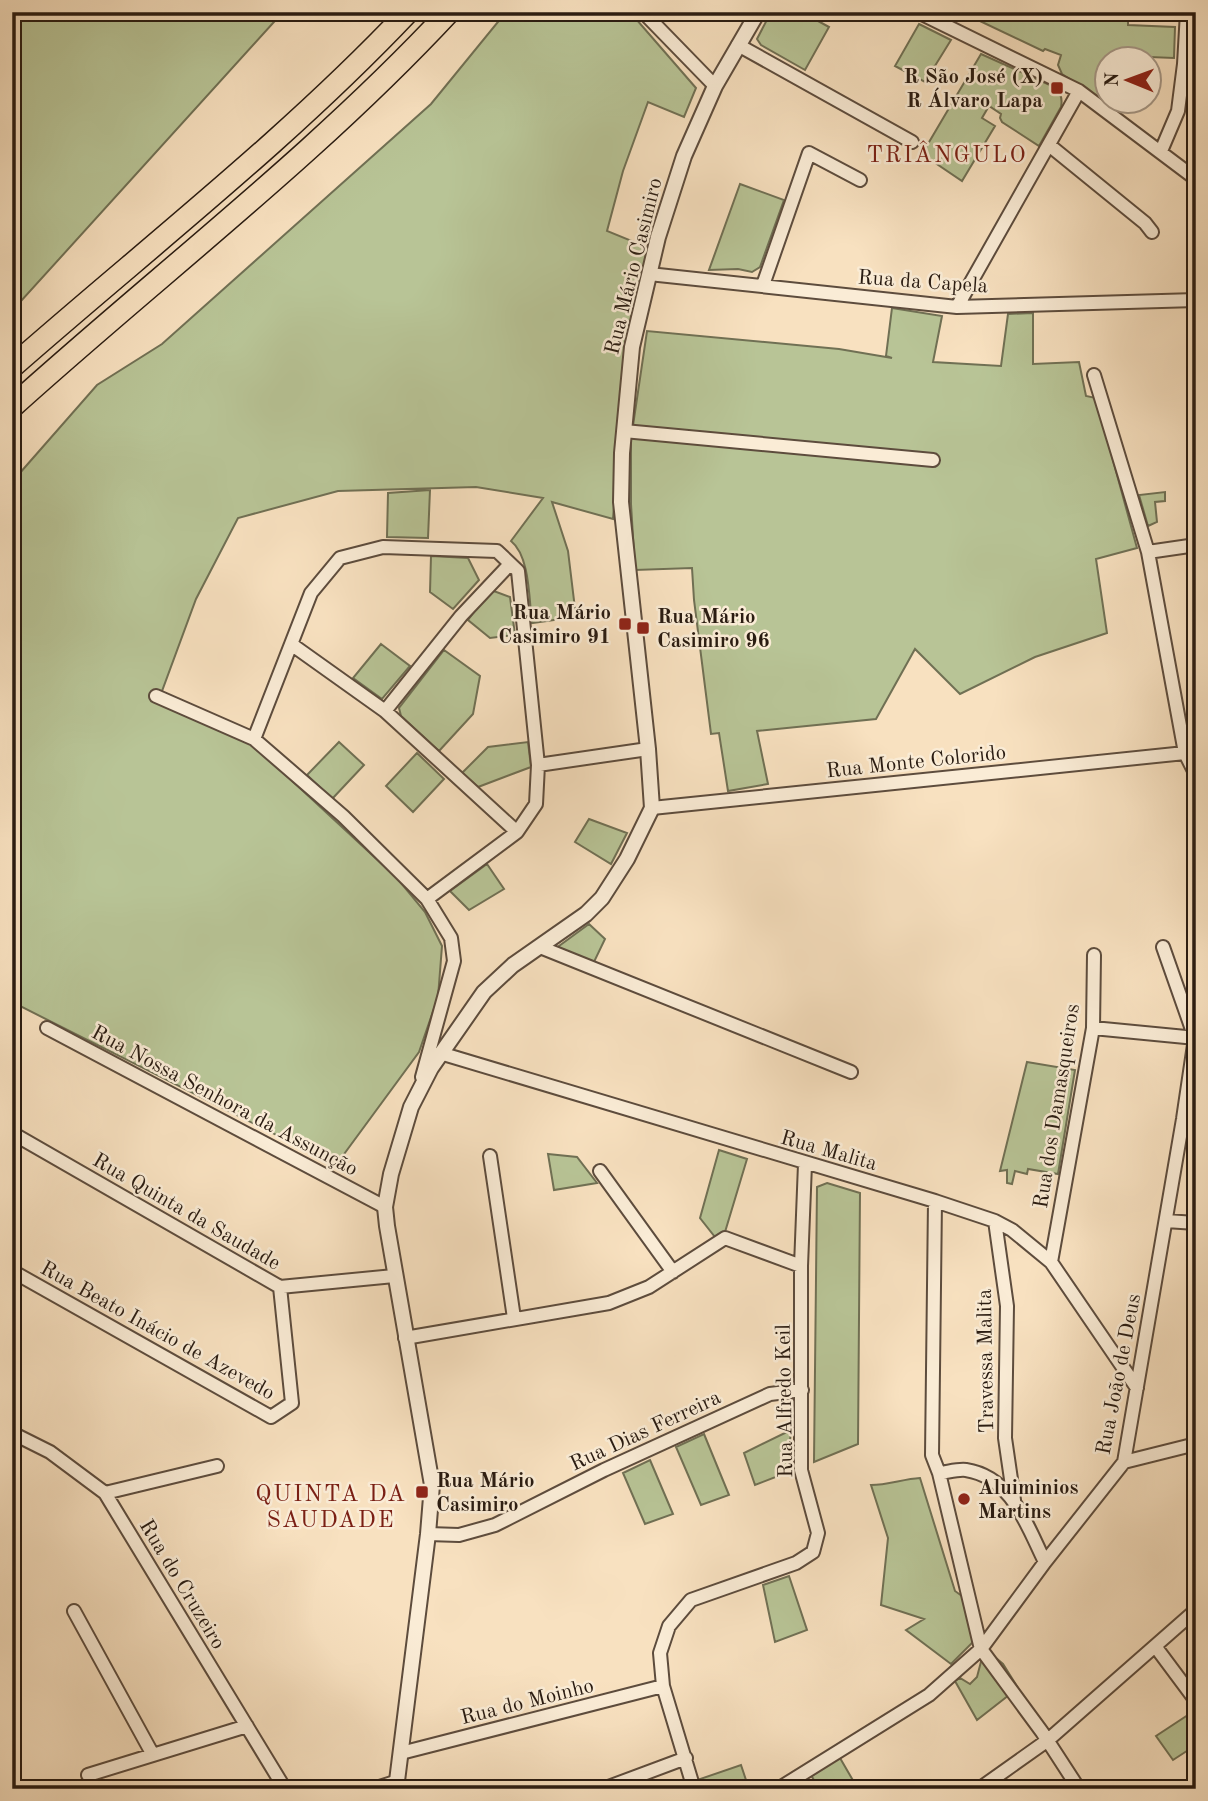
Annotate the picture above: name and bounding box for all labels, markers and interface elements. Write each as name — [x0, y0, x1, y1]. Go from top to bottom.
north arrow — [1092, 46, 1162, 116]
place label: R São José (X) R Álvaro Lapa — [904, 67, 1043, 112]
text: N — [1104, 72, 1123, 87]
marker: R São José (X) R Álvaro Lapa — [1049, 80, 1065, 96]
district label: TRIÂNGULO — [866, 140, 1028, 167]
street label: Rua Mário Casimiro — [602, 176, 667, 357]
street label: Rua da Capela — [857, 267, 989, 298]
place label: Rua Mário Casimiro 91 — [498, 603, 611, 648]
place label: Rua Mário Casimiro 96 — [657, 607, 770, 652]
marker: Rua Mário Casimiro 91 — [617, 616, 633, 632]
marker: Rua Mário Casimiro 96 — [635, 620, 651, 636]
street label: Rua Monte Colorido — [825, 743, 1007, 782]
street label: Rua dos Damasqueiros — [1031, 1002, 1084, 1210]
street label: Rua Nossa Senhora da Assunção — [88, 1022, 361, 1181]
street label: Rua Malita — [778, 1128, 879, 1175]
street label: Rua Quinta da Saudade — [89, 1150, 284, 1275]
street label: Rua Beato Inácio de Azevedo — [37, 1258, 278, 1405]
street label: Travessa Malita — [975, 1288, 998, 1433]
street label: Rua João de Deus — [1094, 1292, 1145, 1457]
street label: Rua Alfredo Keil — [774, 1324, 797, 1478]
street label: Rua Dias Ferreira — [567, 1387, 724, 1475]
place label: Rua Mário Casimiro — [436, 1471, 535, 1516]
place label: Aluiminios Martins — [978, 1478, 1079, 1523]
district label: QUINTA DA SAUDADE — [255, 1483, 407, 1532]
marker: Rua Mário Casimiro — [414, 1484, 430, 1500]
marker: Aluiminios Martins — [956, 1491, 972, 1507]
street label: Rua do Cruzeiro — [135, 1516, 229, 1653]
street label: Rua do Moinho — [459, 1676, 596, 1729]

